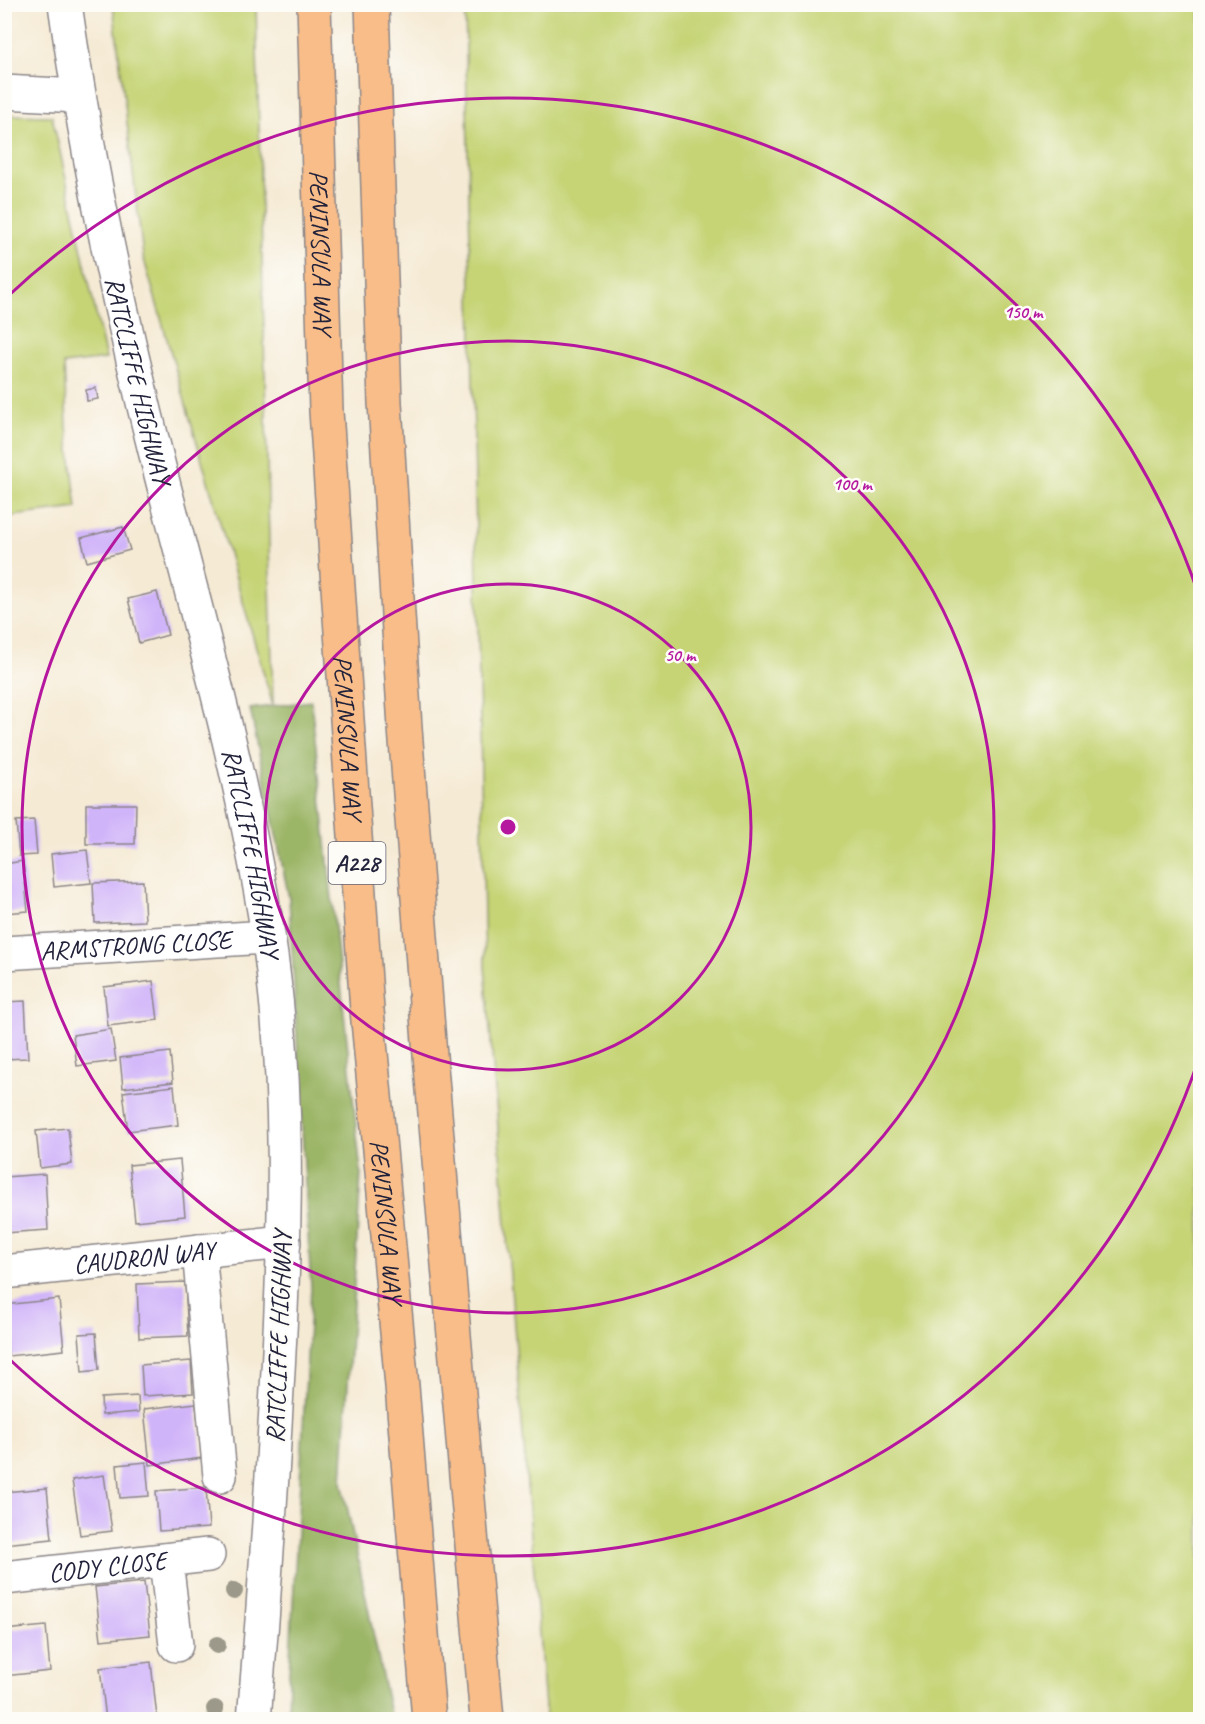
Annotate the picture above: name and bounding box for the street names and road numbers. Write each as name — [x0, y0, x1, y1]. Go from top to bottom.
street label: PENINSULA WAY — [302, 170, 340, 339]
street label: RATCLIFFE HIGHWAY — [98, 274, 180, 492]
street label: PENINSULA WAY — [326, 654, 370, 825]
street label: RATCLIFFE HIGHWAY — [214, 745, 288, 964]
road number: A228 — [328, 842, 386, 884]
street label: ARMSTRONG CLOSE — [39, 923, 235, 968]
street label: PENINSULA WAY — [362, 1138, 411, 1310]
street label: RATCLIFFE HIGHWAY — [258, 1226, 299, 1444]
street label: CAUDRON WAY — [72, 1233, 220, 1281]
street label: CODY CLOSE — [47, 1543, 172, 1590]

